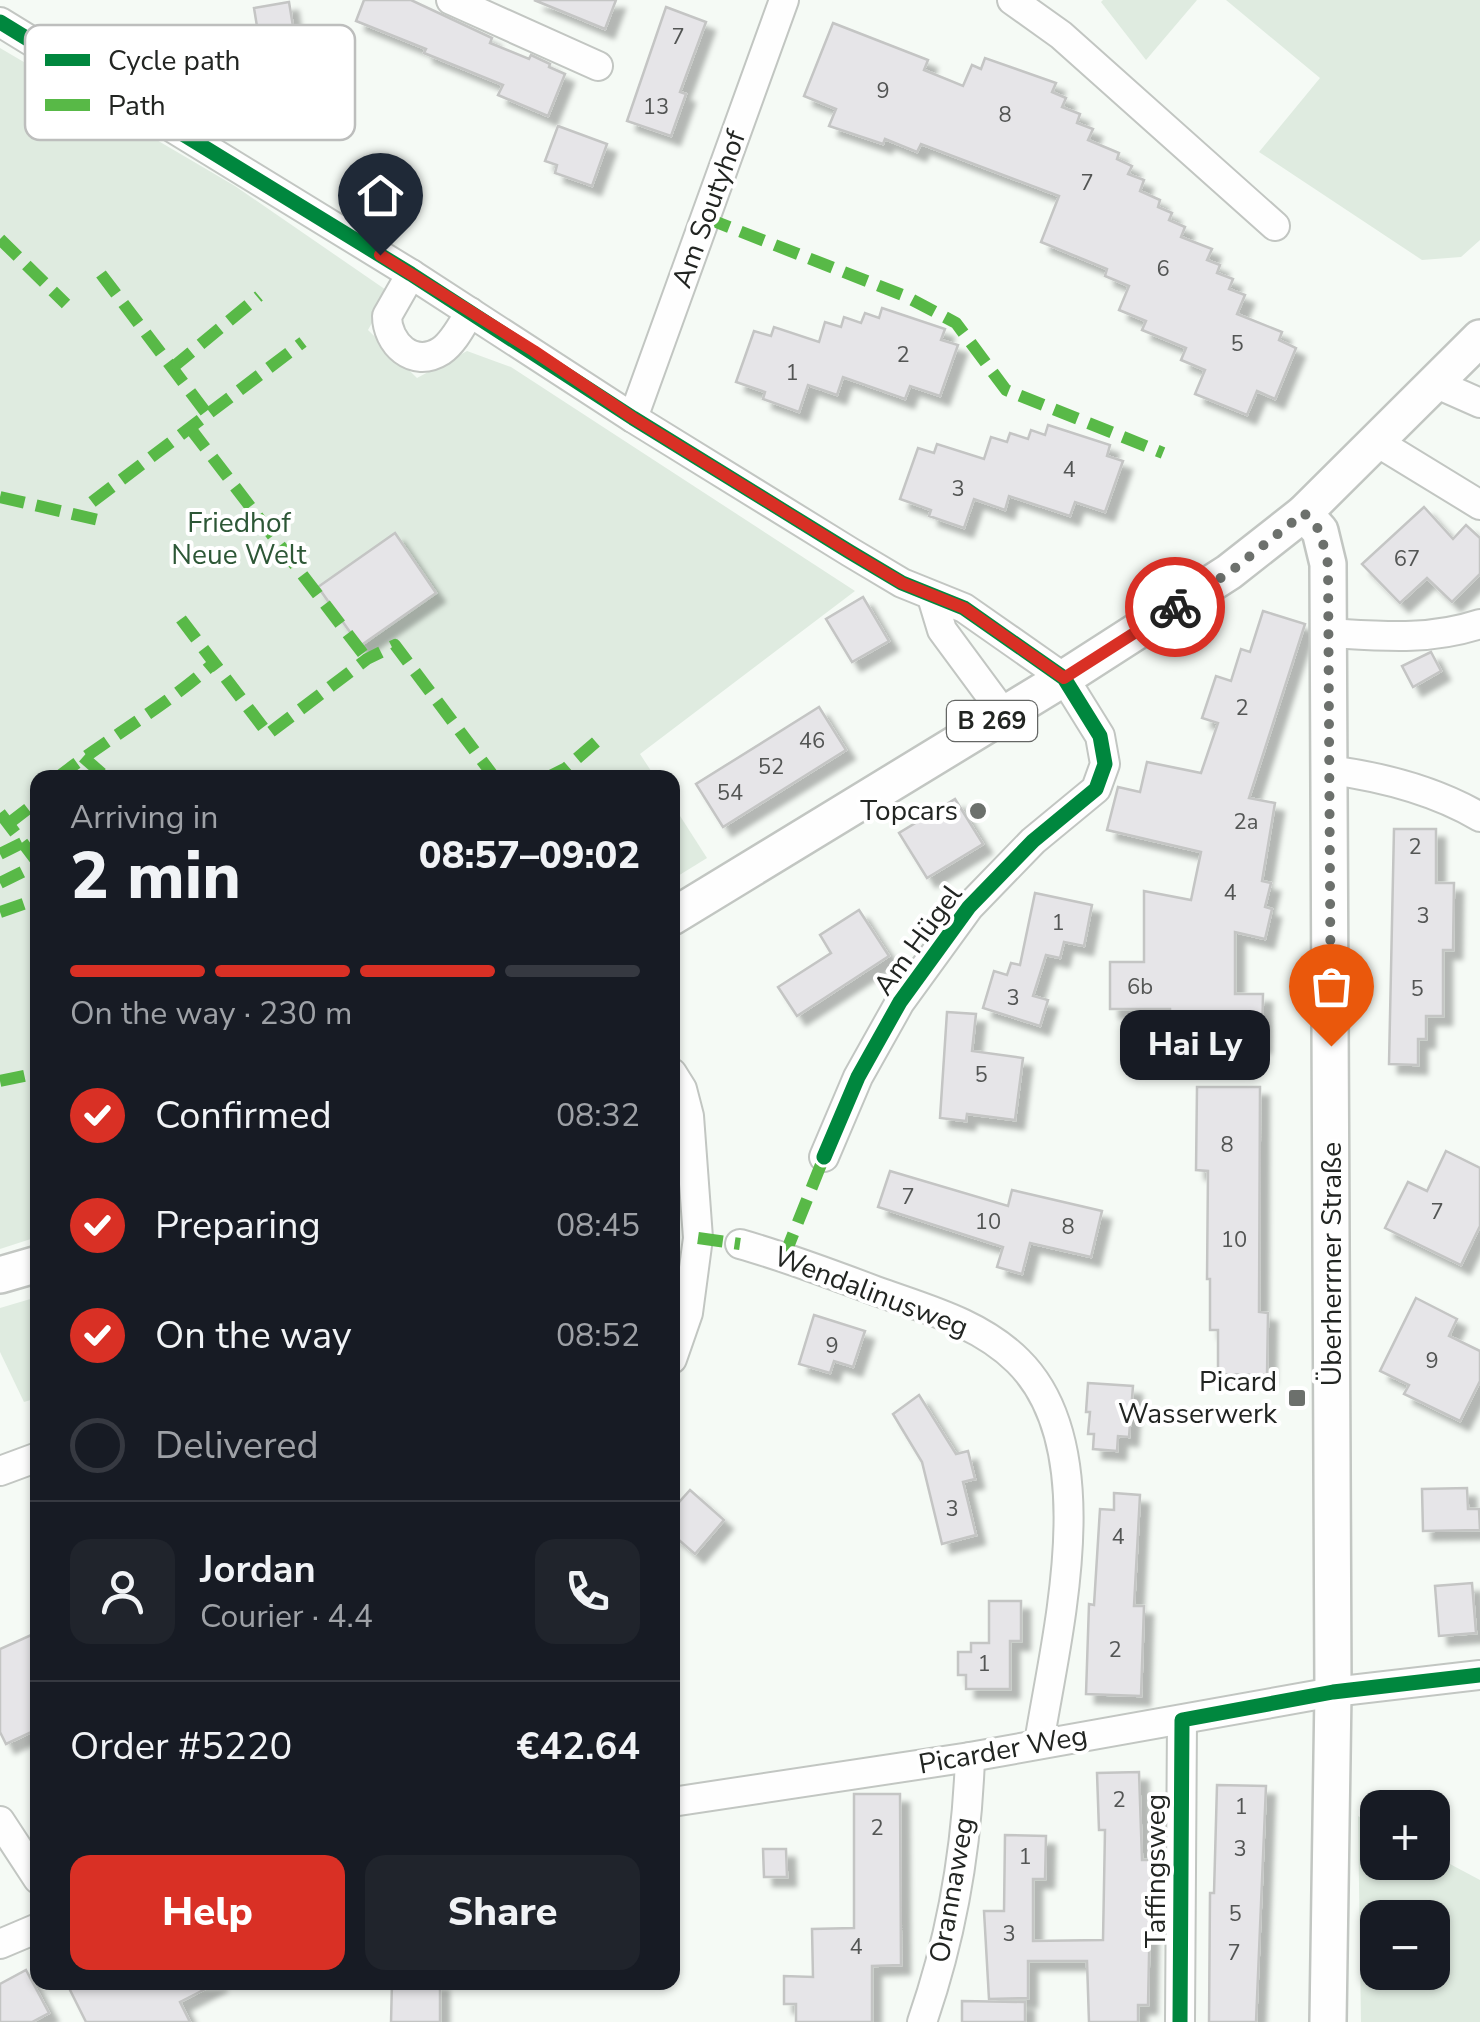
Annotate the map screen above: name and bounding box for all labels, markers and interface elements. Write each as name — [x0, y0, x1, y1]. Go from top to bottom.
house number: 7 — [671, 22, 685, 52]
legend — [25, 25, 355, 140]
text: Cycle path — [108, 42, 240, 80]
house number: 9 — [876, 76, 890, 106]
text: Path — [108, 87, 166, 125]
house number: 13 — [643, 92, 669, 122]
house number: 8 — [998, 100, 1012, 130]
street label: Am Soutyhof — [663, 124, 755, 293]
pin — [338, 153, 423, 256]
icon: home — [353, 168, 408, 223]
house number: 7 — [1080, 168, 1094, 198]
house number: 6 — [1156, 254, 1170, 284]
house number: 5 — [1230, 329, 1244, 359]
house number: 2 — [896, 340, 910, 370]
house number: 1 — [785, 358, 799, 388]
house number: 4 — [1062, 455, 1076, 485]
house number: 3 — [951, 474, 965, 504]
park label: Friedhof Neue Welt — [171, 504, 307, 574]
house number: 67 — [1394, 544, 1420, 574]
courier — [1125, 557, 1225, 657]
icon: bike — [1148, 580, 1203, 635]
house number: 2 — [1235, 693, 1249, 723]
road number: B 269 — [947, 701, 1037, 741]
house number: 46 — [799, 726, 825, 756]
house number: 52 — [758, 752, 784, 782]
house number: 54 — [717, 778, 743, 808]
place label: Topcars — [860, 792, 958, 830]
text: Arriving in — [70, 796, 218, 839]
marker: Topcars — [967, 800, 989, 822]
house number: 2a — [1234, 807, 1258, 837]
text: 08:57–09:02 — [419, 830, 640, 881]
text: 2 min — [70, 832, 241, 921]
house number: 2 — [1408, 832, 1422, 862]
street label: Am Hügel — [865, 876, 971, 1003]
house number: 4 — [1223, 878, 1237, 908]
house number: 3 — [1416, 901, 1430, 931]
house number: 1 — [1051, 908, 1065, 938]
pin — [1289, 944, 1374, 1047]
icon: bag — [1304, 959, 1359, 1014]
house number: 6b — [1127, 972, 1153, 1002]
house number: 5 — [1410, 974, 1424, 1004]
house number: 3 — [1006, 983, 1020, 1013]
text: On the way · 230 m — [70, 992, 352, 1035]
callout: Hai Ly — [1121, 1011, 1271, 1081]
text: Hai Ly — [1148, 1023, 1242, 1066]
house number: 5 — [974, 1060, 988, 1090]
icon: check — [70, 1088, 125, 1143]
text: Confirmed — [155, 1090, 332, 1141]
text: 08:32 — [556, 1094, 640, 1137]
house number: 8 — [1220, 1130, 1234, 1160]
street label: Überherrner Straße — [1313, 1142, 1351, 1386]
house number: 7 — [901, 1182, 915, 1212]
house number: 7 — [1430, 1197, 1444, 1227]
icon: check — [70, 1198, 125, 1253]
text: Preparing — [155, 1200, 321, 1251]
text: 08:45 — [556, 1204, 640, 1247]
house number: 10 — [975, 1207, 1001, 1237]
house number: 8 — [1061, 1212, 1075, 1242]
house number: 10 — [1221, 1225, 1247, 1255]
street label: Wendalinusweg — [768, 1237, 974, 1347]
icon: check — [70, 1308, 125, 1363]
text: On the way — [155, 1310, 351, 1361]
text: 08:52 — [556, 1314, 640, 1357]
house number: 9 — [825, 1331, 839, 1361]
house number: 9 — [1425, 1346, 1439, 1376]
place label: Picard Wasserwerk — [1118, 1363, 1278, 1433]
marker: Picard Wasserwerk — [1286, 1387, 1308, 1409]
text: Delivered — [155, 1420, 319, 1471]
house number: 3 — [945, 1494, 959, 1524]
house number: 4 — [1111, 1522, 1125, 1552]
button: person — [70, 1539, 175, 1644]
button: phone — [535, 1539, 640, 1644]
text: Jordan — [200, 1544, 316, 1595]
text: Courier · 4.4 — [200, 1595, 373, 1638]
house number: 2 — [1108, 1635, 1122, 1665]
house number: 1 — [977, 1649, 991, 1679]
street label: Picarder Weg — [916, 1716, 1090, 1784]
text: Order #5220 — [70, 1721, 292, 1772]
text: €42.64 — [517, 1721, 640, 1772]
house number: 2 — [1112, 1785, 1126, 1815]
map controls — [1360, 1790, 1450, 1990]
button: + — [1360, 1790, 1450, 1880]
house number: 1 — [1234, 1792, 1248, 1822]
street label: Taffingsweg — [1137, 1794, 1175, 1948]
house number: 2 — [870, 1813, 884, 1843]
street label: Orannaweg — [920, 1814, 984, 1966]
house number: 3 — [1233, 1834, 1247, 1864]
house number: 1 — [1018, 1842, 1032, 1872]
button: Help — [70, 1855, 345, 1970]
button: Share — [365, 1855, 640, 1970]
house number: 5 — [1228, 1899, 1242, 1929]
button: − — [1360, 1900, 1450, 1990]
house number: 3 — [1002, 1919, 1016, 1949]
house number: 4 — [849, 1932, 863, 1962]
house number: 7 — [1227, 1938, 1241, 1968]

